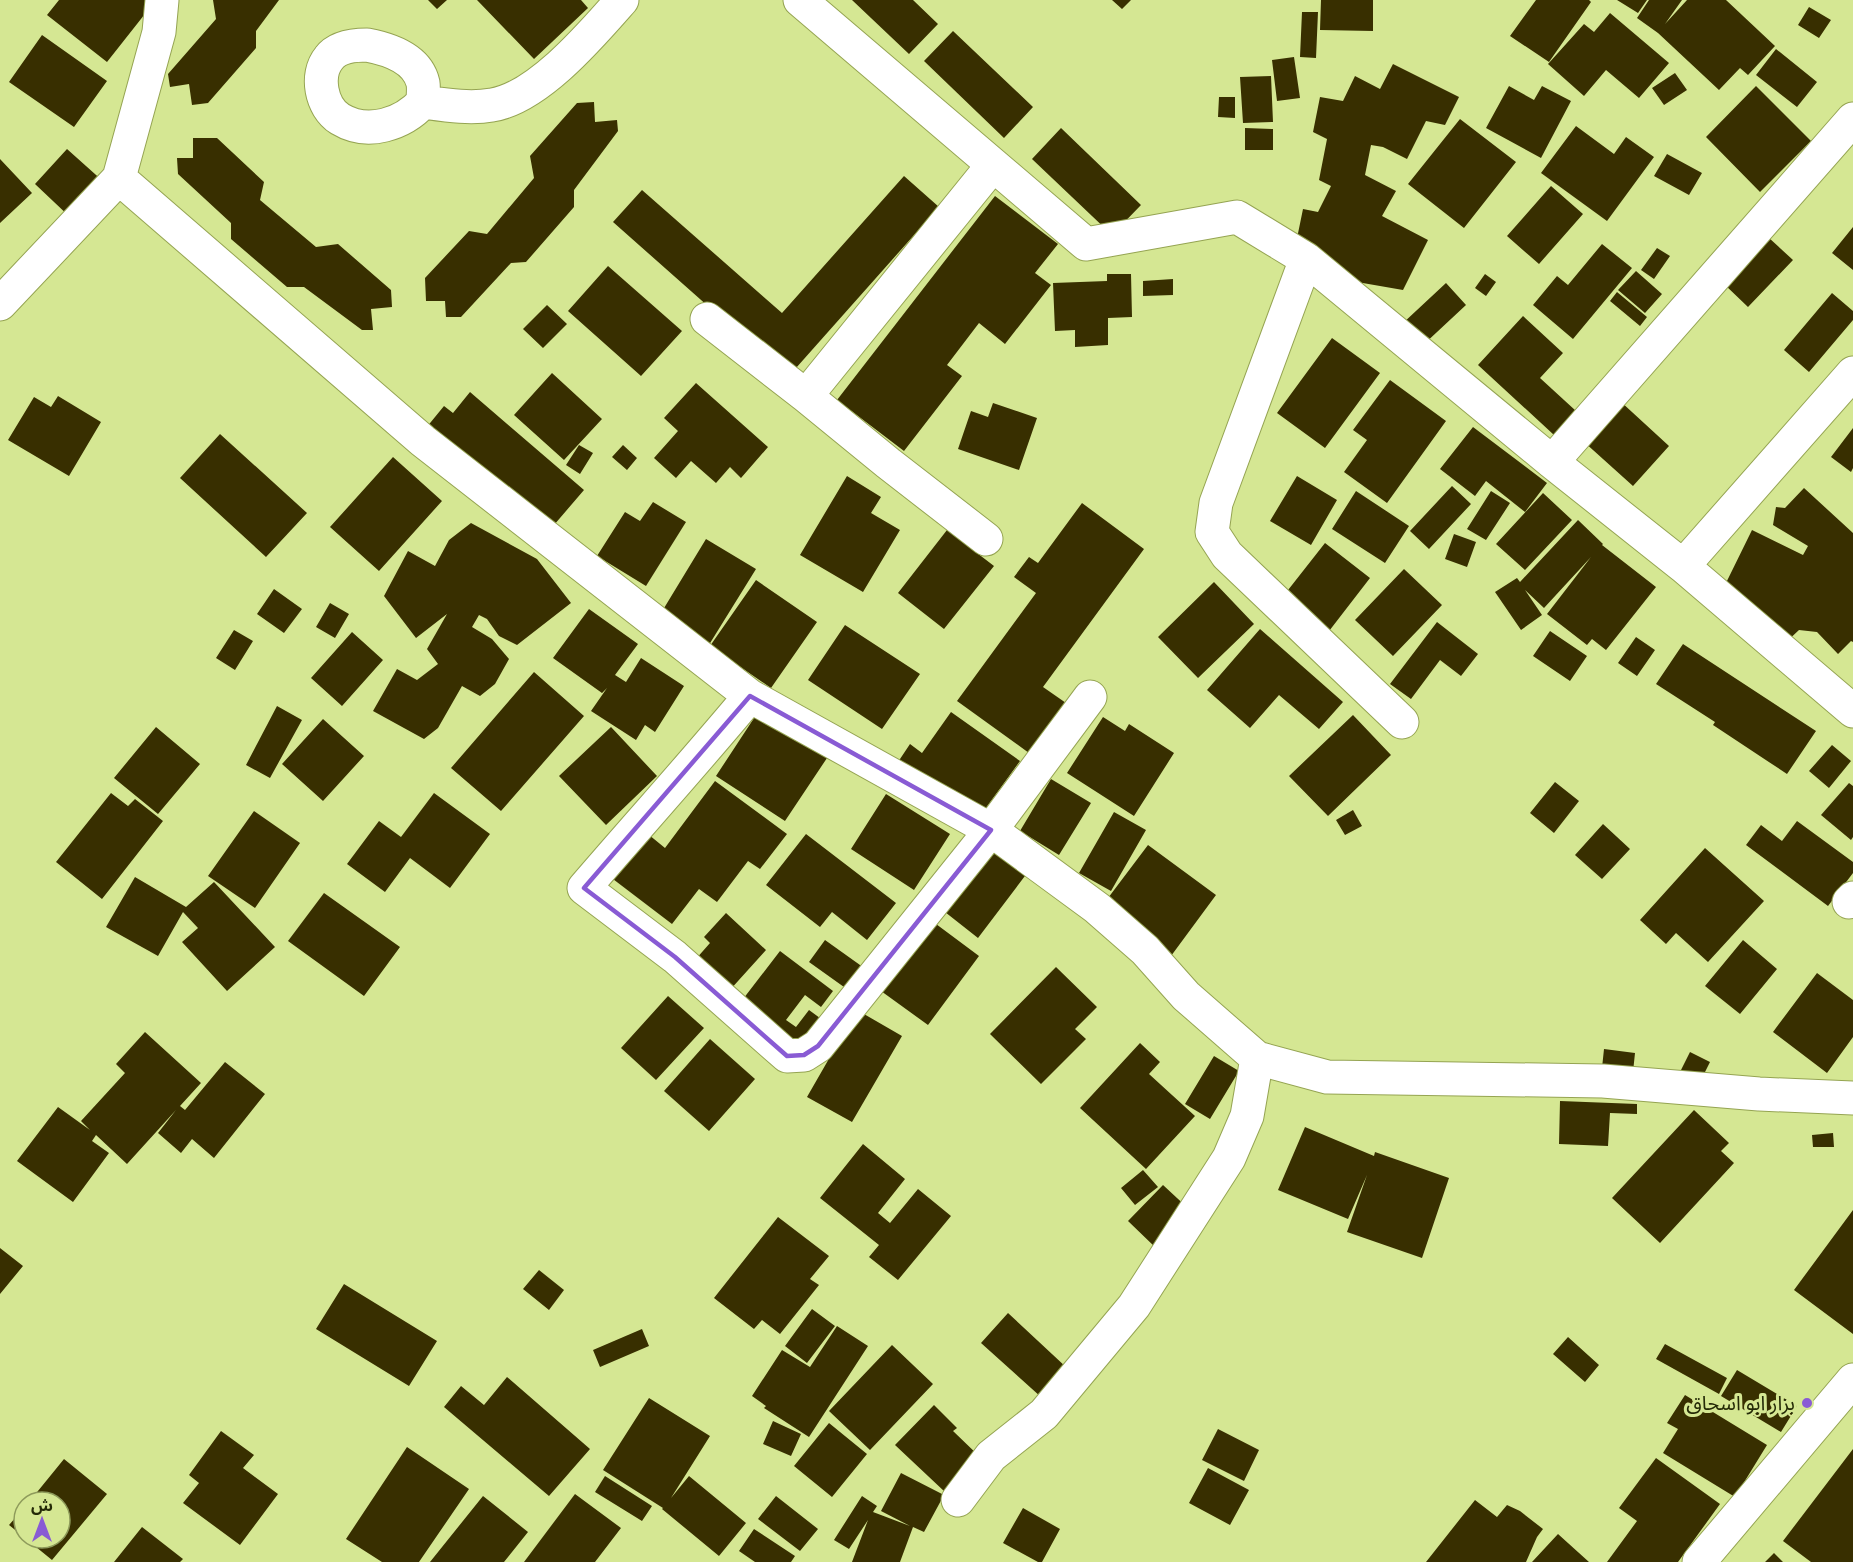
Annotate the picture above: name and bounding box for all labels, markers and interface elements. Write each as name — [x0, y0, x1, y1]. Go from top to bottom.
place label: بزار ابو اسحاق — [1686, 1391, 1795, 1415]
marker: بزار ابو اسحاق — [1800, 1396, 1814, 1410]
north arrow — [12, 1490, 72, 1550]
text: ش — [31, 1496, 53, 1515]

